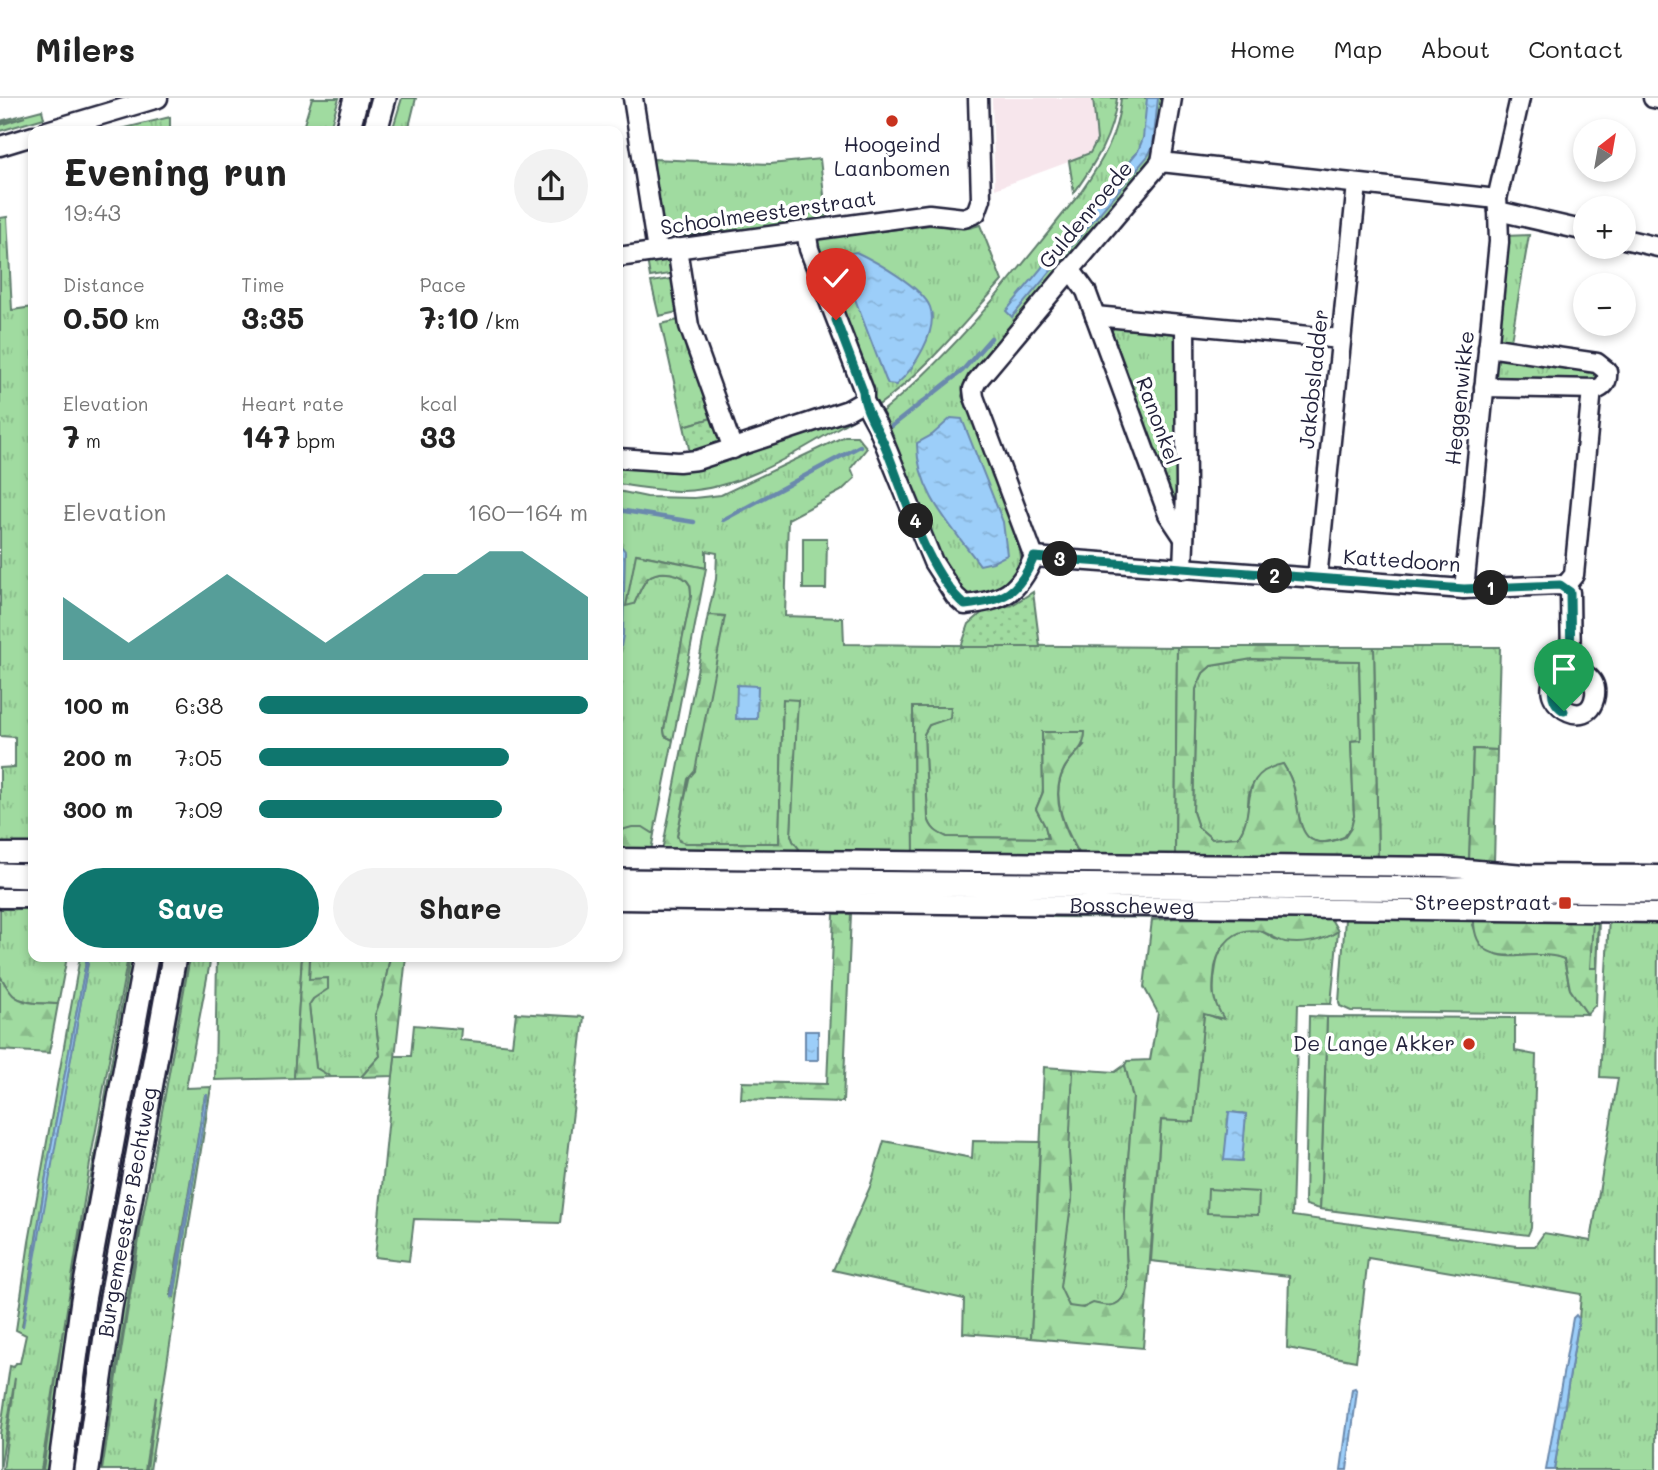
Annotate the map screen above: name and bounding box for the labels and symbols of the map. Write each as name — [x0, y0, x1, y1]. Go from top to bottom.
marker: Hoogeind Laanbomen — [884, 113, 900, 129]
north arrow — [1573, 119, 1636, 182]
place label: Hoogeind Laanbomen — [834, 130, 950, 181]
street label: Guldenroede — [1032, 155, 1138, 273]
street label: Schoolmeesterstraat — [658, 183, 877, 240]
pin — [806, 248, 866, 320]
street label: Jakobsladder — [1292, 308, 1333, 450]
street label: Heggenwikke — [1438, 329, 1479, 466]
street label: Ranonkel — [1131, 373, 1188, 468]
pin: 4 — [898, 504, 934, 538]
pin: 3 — [1042, 542, 1078, 576]
street label: Kattedoorn — [1342, 542, 1462, 577]
pin: 2 — [1258, 559, 1292, 594]
pin: 1 — [1474, 570, 1508, 606]
pin — [1534, 639, 1594, 711]
place label: Streepstraat — [1415, 888, 1551, 915]
street label: Bosscheweg — [1069, 891, 1194, 919]
marker: Streepstraat — [1557, 895, 1573, 911]
place label: De Lange Akker — [1293, 1029, 1455, 1056]
marker: De Lange Akker — [1461, 1036, 1477, 1052]
street label: Burgemeester Bechtweg — [91, 1085, 162, 1339]

